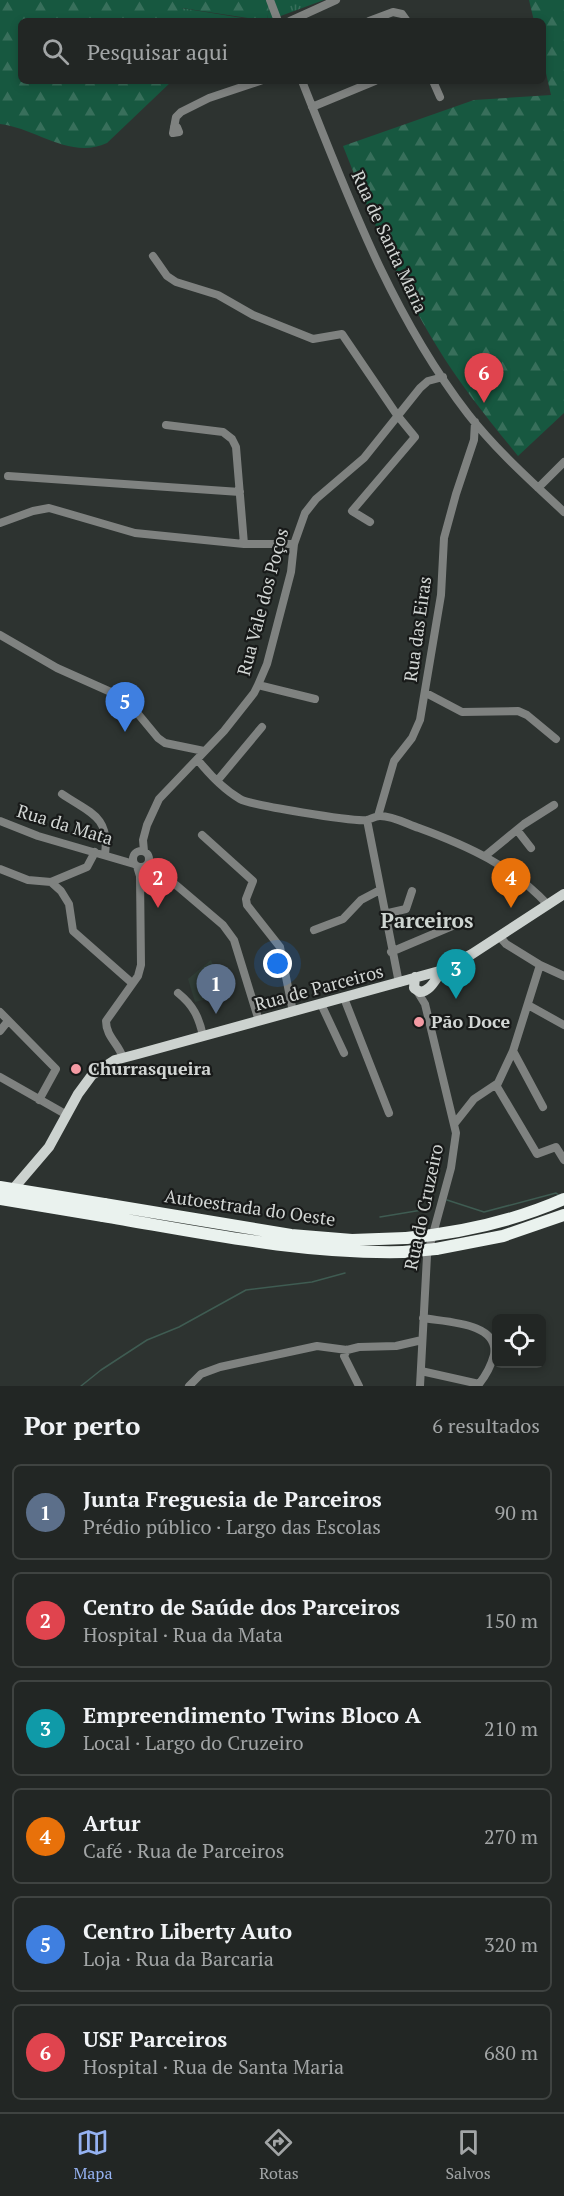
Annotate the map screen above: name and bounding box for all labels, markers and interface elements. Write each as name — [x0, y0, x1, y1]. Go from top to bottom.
search box — [18, 18, 546, 84]
icon: search — [39, 35, 72, 68]
text: Pesquisar aqui — [87, 37, 228, 66]
street label: Rua de Santa Maria — [346, 167, 433, 317]
pin: 6 — [464, 354, 504, 403]
street label: Rua Vale dos Poços — [231, 525, 293, 678]
street label: Rua das Eiras — [398, 575, 436, 683]
pin: 5 — [106, 682, 144, 732]
street label: Rua da Mata — [14, 798, 116, 850]
pin: 2 — [138, 858, 178, 908]
pin: 4 — [492, 858, 530, 908]
district label: Parceiros — [380, 906, 474, 934]
your location — [263, 949, 292, 978]
pin: 3 — [436, 950, 476, 999]
street label: Rua de Parceiros — [252, 958, 386, 1016]
pin: 1 — [196, 964, 236, 1014]
place label: Pão Doce — [431, 1009, 510, 1033]
marker: Pão Doce — [412, 1015, 426, 1029]
place label: Churrasqueira — [88, 1056, 211, 1080]
marker: Churrasqueira — [69, 1062, 83, 1076]
street label: Rua do Cruzeiro — [398, 1141, 448, 1272]
street label: Autoestrada do Oeste — [163, 1183, 337, 1231]
map controls — [492, 1314, 546, 1368]
button: locate — [492, 1314, 546, 1368]
text: Por perto — [24, 1408, 140, 1442]
text: 6 resultados — [432, 1412, 540, 1439]
text: Junta Freguesia de Parceiros — [83, 1484, 382, 1513]
text: 1 — [40, 1499, 51, 1526]
text: 90 m — [495, 1499, 538, 1526]
text: Prédio público · Largo das Escolas — [83, 1513, 381, 1540]
text: Centro de Saúde dos Parceiros — [83, 1592, 400, 1621]
text: 2 — [40, 1607, 51, 1634]
text: 150 m — [484, 1607, 538, 1634]
text: Hospital · Rua da Mata — [83, 1621, 283, 1648]
text: Empreendimento Twins Bloco A — [83, 1700, 421, 1729]
text: 3 — [40, 1715, 51, 1742]
text: 210 m — [484, 1715, 538, 1742]
text: Local · Largo do Cruzeiro — [83, 1729, 304, 1756]
text: Artur — [83, 1808, 140, 1837]
text: 4 — [40, 1823, 51, 1850]
text: 270 m — [484, 1823, 538, 1850]
text: Café · Rua de Parceiros — [83, 1837, 284, 1864]
text: Centro Liberty Auto — [83, 1916, 292, 1945]
text: 5 — [40, 1931, 51, 1958]
text: 320 m — [484, 1931, 538, 1958]
text: Loja · Rua da Barcaria — [83, 1945, 274, 1972]
text: USF Parceiros — [83, 2024, 227, 2053]
text: 6 — [40, 2039, 51, 2066]
text: 680 m — [484, 2039, 538, 2066]
text: Hospital · Rua de Santa Maria — [83, 2053, 344, 2080]
tab: Mapa — [73, 2126, 112, 2184]
tab: Rotas — [259, 2126, 299, 2184]
tab: Salvos — [446, 2126, 491, 2184]

